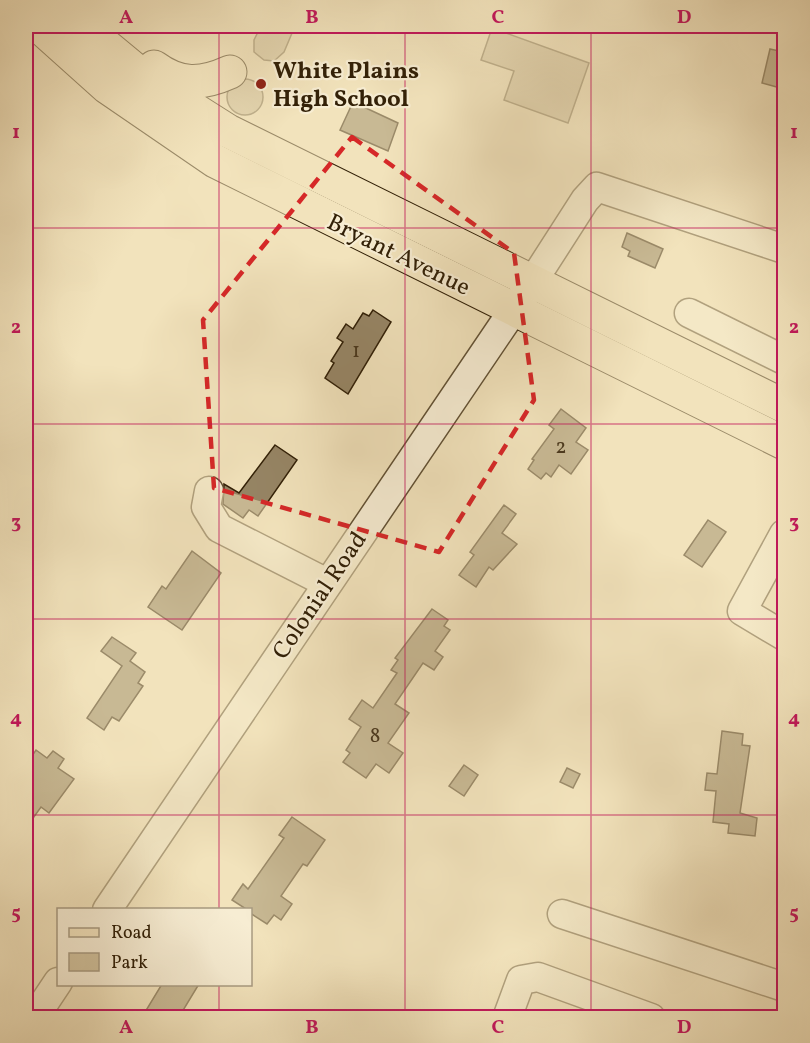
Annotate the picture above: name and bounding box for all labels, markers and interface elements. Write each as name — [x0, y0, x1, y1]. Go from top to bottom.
text: A — [119, 4, 133, 32]
text: B — [305, 4, 319, 32]
text: C — [492, 4, 505, 32]
text: D — [677, 4, 691, 32]
place label: White Plains High School — [273, 55, 419, 117]
marker: White Plains High School — [254, 77, 268, 91]
text: 1 — [12, 119, 20, 147]
text: 1 — [790, 119, 798, 147]
street label: Bryant Avenue — [321, 206, 476, 305]
text: 2 — [11, 314, 21, 342]
text: 2 — [789, 314, 799, 342]
house number: 1 — [352, 337, 360, 366]
house number: 2 — [555, 433, 567, 462]
text: 3 — [11, 509, 21, 537]
text: 3 — [789, 509, 799, 537]
street label: Colonial Road — [265, 525, 376, 667]
text: 4 — [10, 705, 22, 733]
text: 4 — [788, 705, 800, 733]
house number: 8 — [370, 722, 380, 751]
text: 5 — [11, 900, 21, 928]
text: 5 — [789, 900, 799, 928]
legend — [57, 908, 252, 986]
text: Road — [111, 921, 152, 946]
text: Park — [111, 951, 148, 976]
text: A — [119, 1014, 133, 1042]
text: B — [305, 1014, 319, 1042]
text: C — [492, 1014, 505, 1042]
text: D — [677, 1014, 691, 1042]

